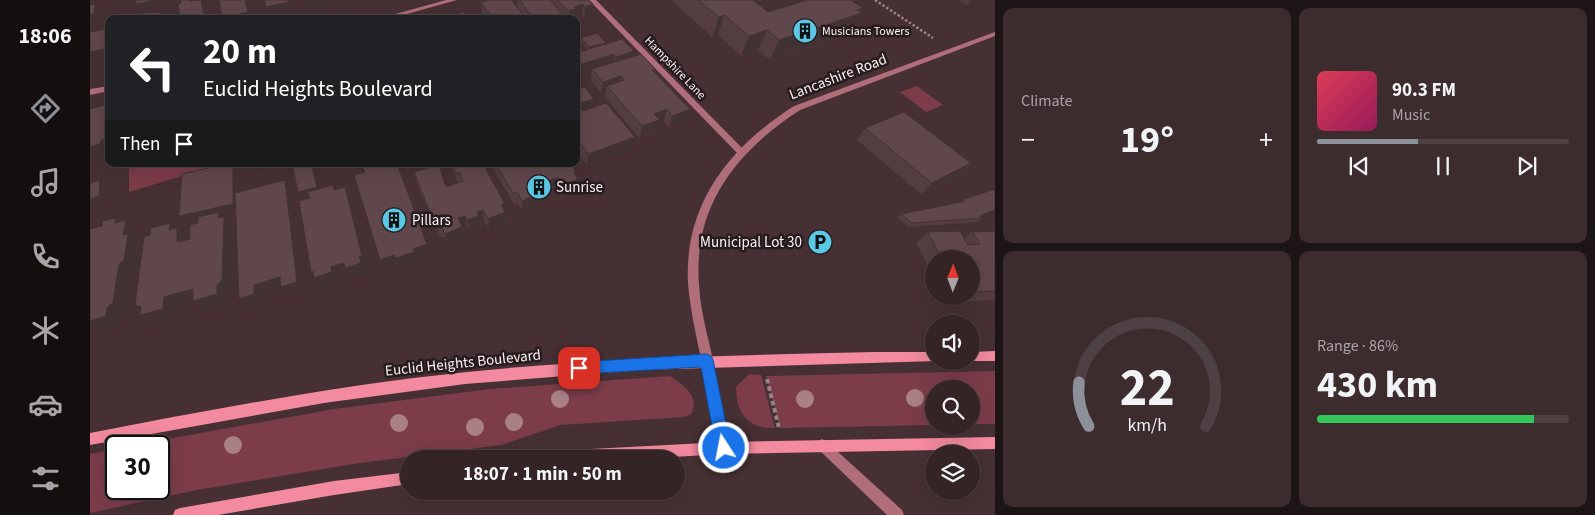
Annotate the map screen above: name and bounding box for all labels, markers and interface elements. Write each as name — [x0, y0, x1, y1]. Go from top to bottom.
building icon: Musicians Towers — [792, 18, 818, 44]
text: 18:06 — [18, 20, 72, 52]
place label: Musicians Towers — [822, 23, 909, 40]
text: 20 m — [203, 27, 277, 77]
street label: Hampshire Lane — [640, 33, 710, 103]
icon: left — [120, 35, 185, 100]
street label: Lancashire Road — [786, 49, 890, 105]
text: Euclid Heights Boulevard — [203, 73, 433, 105]
text: 90.3 FM — [1392, 77, 1456, 104]
text: Climate — [1021, 90, 1072, 112]
icon: directions — [28, 91, 63, 126]
text: Music — [1392, 104, 1430, 126]
text: 19° — [1120, 113, 1174, 167]
text: − — [1021, 120, 1035, 160]
text: + — [1259, 120, 1273, 160]
icon: arrive — [170, 130, 198, 158]
text: Then — [120, 131, 160, 158]
icon: previous — [1345, 152, 1373, 180]
icon: pause — [1429, 152, 1457, 180]
icon: next — [1513, 152, 1541, 180]
icon: music — [28, 165, 63, 200]
building icon: Sunrise — [526, 174, 552, 200]
place label: Sunrise — [556, 177, 603, 198]
building icon: Pillars — [381, 207, 407, 233]
place label: Pillars — [412, 210, 451, 231]
parking icon: Municipal Lot 30 — [807, 229, 833, 255]
place label: Municipal Lot 30 — [700, 232, 802, 253]
icon: phone — [28, 239, 63, 274]
north arrow — [925, 250, 980, 305]
map controls — [925, 250, 980, 500]
icon: climate — [28, 313, 63, 348]
button: sound — [925, 315, 980, 370]
text: Range · 86% — [1317, 335, 1398, 357]
street label: Euclid Heights Boulevard — [384, 344, 542, 382]
pin — [558, 347, 600, 389]
text: 22 — [1120, 352, 1174, 426]
icon: arrive — [565, 354, 593, 382]
text: 430 km — [1317, 358, 1438, 412]
button: search — [925, 380, 980, 435]
icon: car — [28, 387, 63, 422]
text: km/h — [1127, 413, 1167, 438]
position arrow — [697, 421, 749, 473]
speed limit sign: 30 — [105, 435, 170, 500]
button: layers — [925, 445, 980, 500]
icon: filters — [28, 461, 63, 496]
text: 18:07 · 1 min · 50 m — [463, 461, 622, 488]

